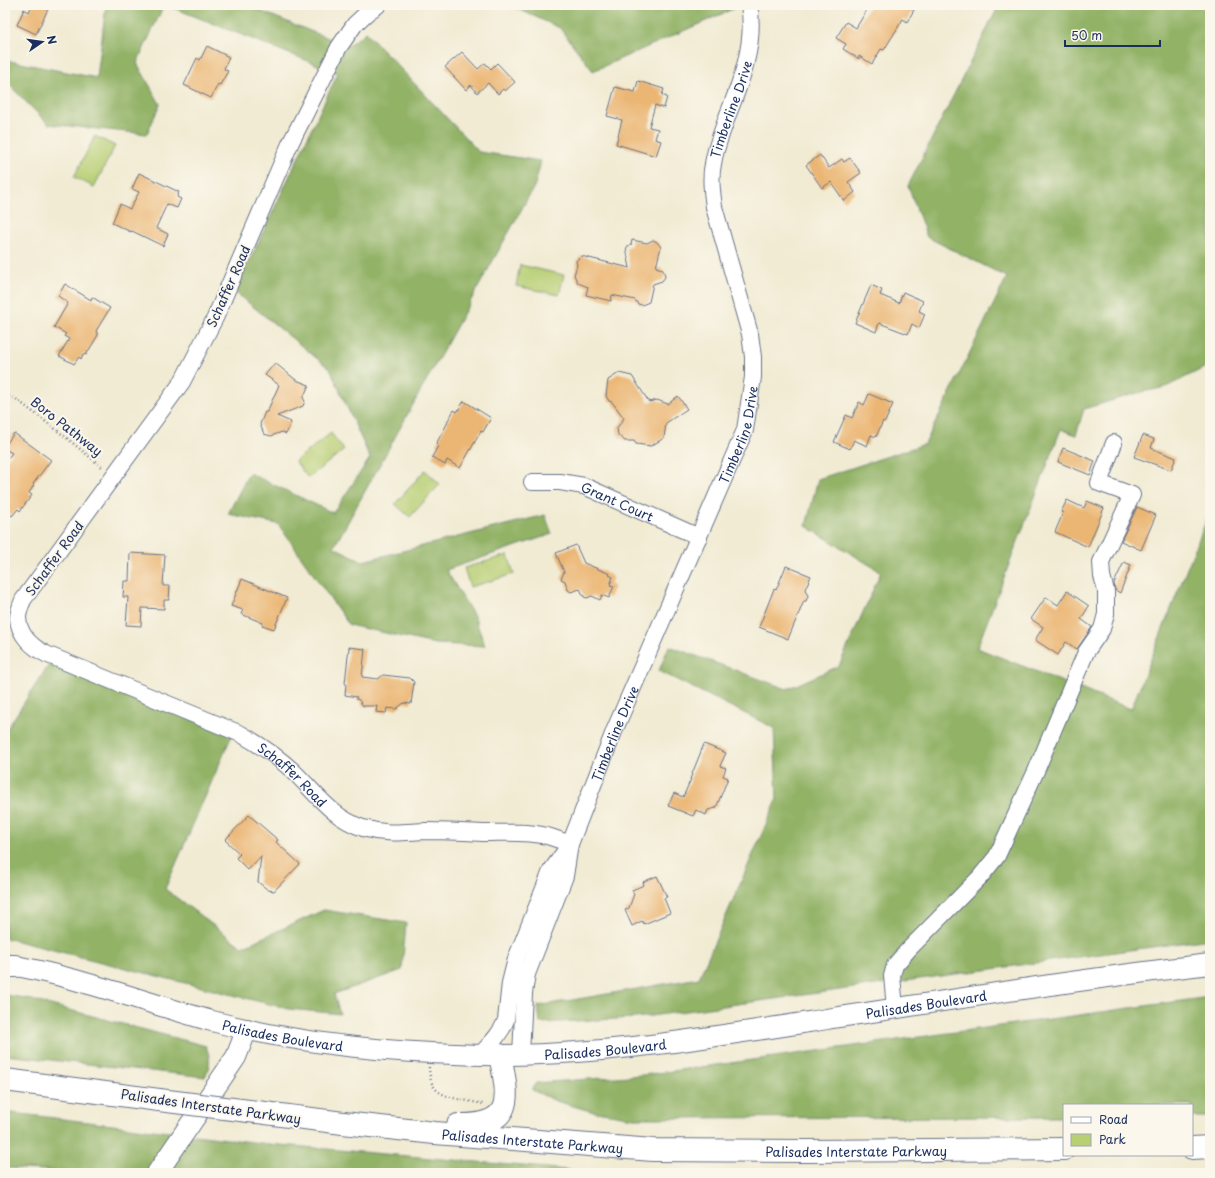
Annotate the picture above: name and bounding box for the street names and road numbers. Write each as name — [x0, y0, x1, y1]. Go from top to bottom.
street label: Timberline Drive — [705, 58, 755, 160]
street label: Schaffer Road — [201, 242, 255, 330]
street label: Timberline Drive — [713, 384, 761, 486]
street label: Boro Pathway — [27, 392, 107, 460]
street label: Grant Court — [578, 476, 657, 525]
street label: Schaffer Road — [20, 517, 88, 599]
street label: Timberline Drive — [586, 682, 642, 784]
street label: Schaffer Road — [254, 737, 332, 811]
street label: Palisades Boulevard — [864, 985, 988, 1022]
street label: Palisades Boulevard — [220, 1015, 344, 1055]
street label: Palisades Boulevard — [544, 1034, 667, 1063]
street label: Palisades Interstate Parkway — [120, 1084, 302, 1128]
street label: Palisades Interstate Parkway — [441, 1124, 624, 1157]
street label: Palisades Interstate Parkway — [765, 1140, 947, 1161]

